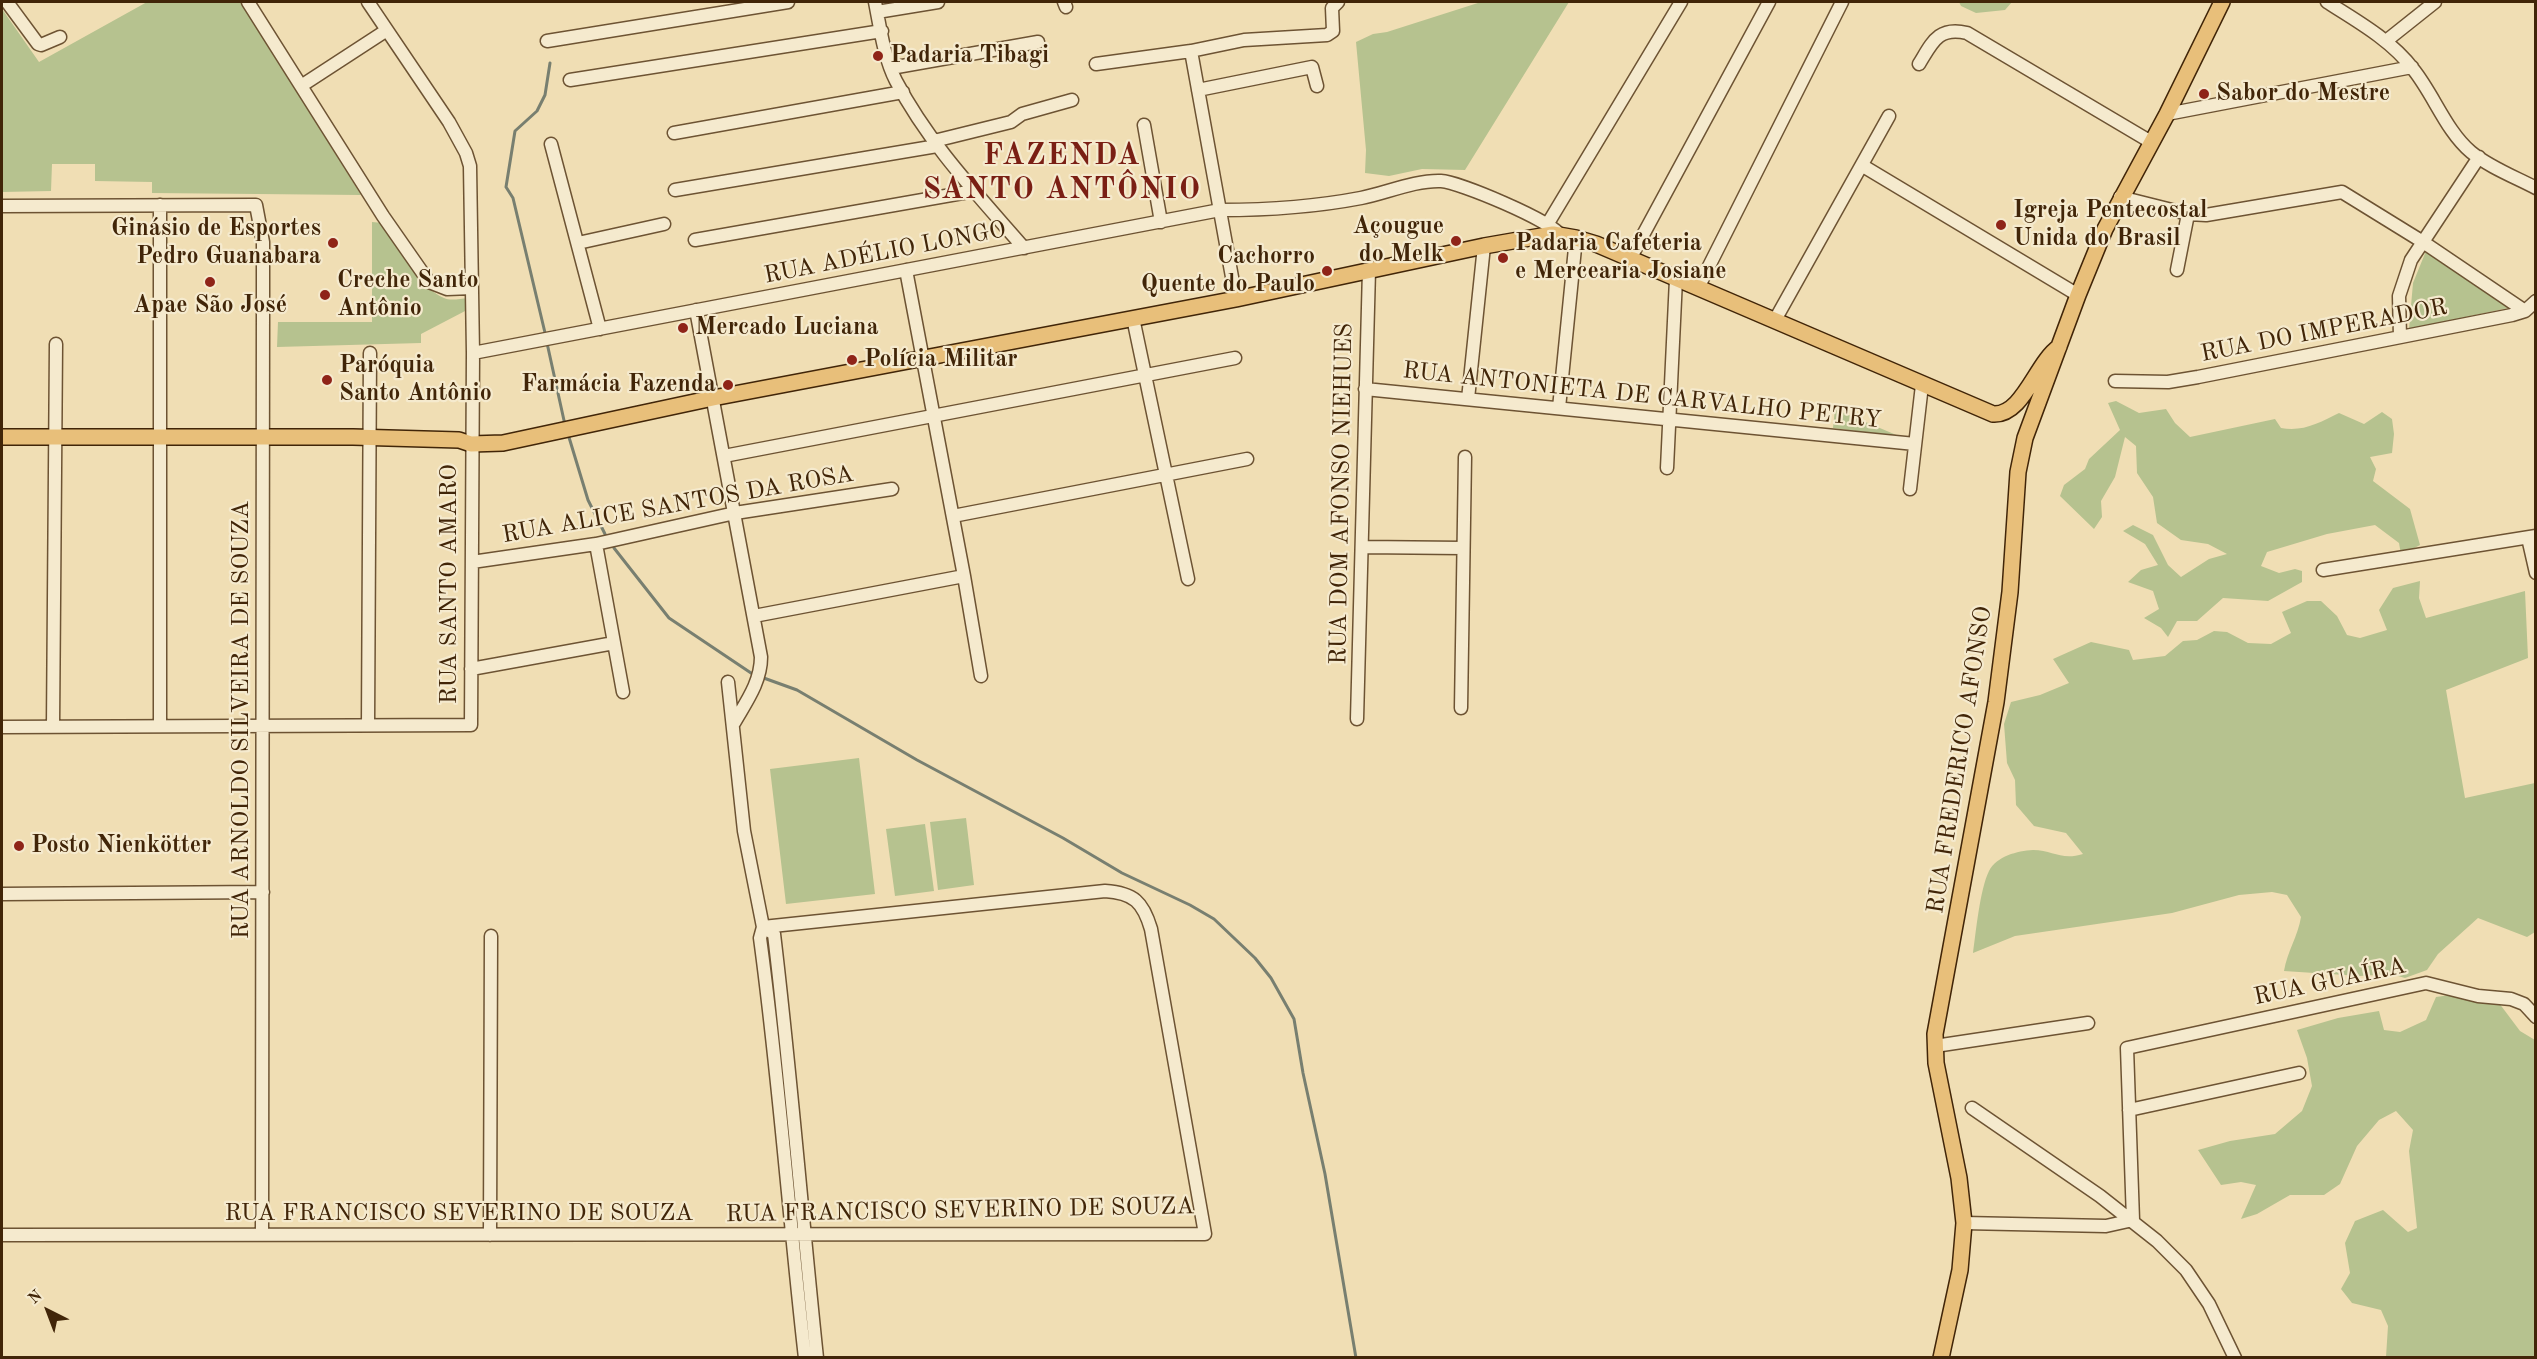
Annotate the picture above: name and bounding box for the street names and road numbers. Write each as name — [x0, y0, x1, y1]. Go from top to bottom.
street label: RUA ADÉLIO LONGO — [762, 215, 1008, 291]
street label: RUA DO IMPERADOR — [2198, 293, 2450, 369]
street label: RUA DOM AFONSO NIEHUES — [1325, 323, 1359, 665]
street label: RUA ANTONIETA DE CARVALHO PETRY — [1401, 357, 1883, 435]
street label: RUA ALICE SANTOS DA ROSA — [500, 460, 856, 550]
street label: RUA SANTO AMARO — [436, 464, 464, 704]
street label: RUA ARNOLDO SILVEIRA DE SOUZA — [228, 501, 256, 939]
street label: RUA FREDERICO AFONSO — [1921, 604, 1999, 916]
street label: RUA GUAÍRA — [2251, 952, 2409, 1012]
street label: RUA FRANCISCO SEVERINO DE SOUZA — [725, 1193, 1195, 1229]
street label: RUA FRANCISCO SEVERINO DE SOUZA — [225, 1200, 693, 1228]

